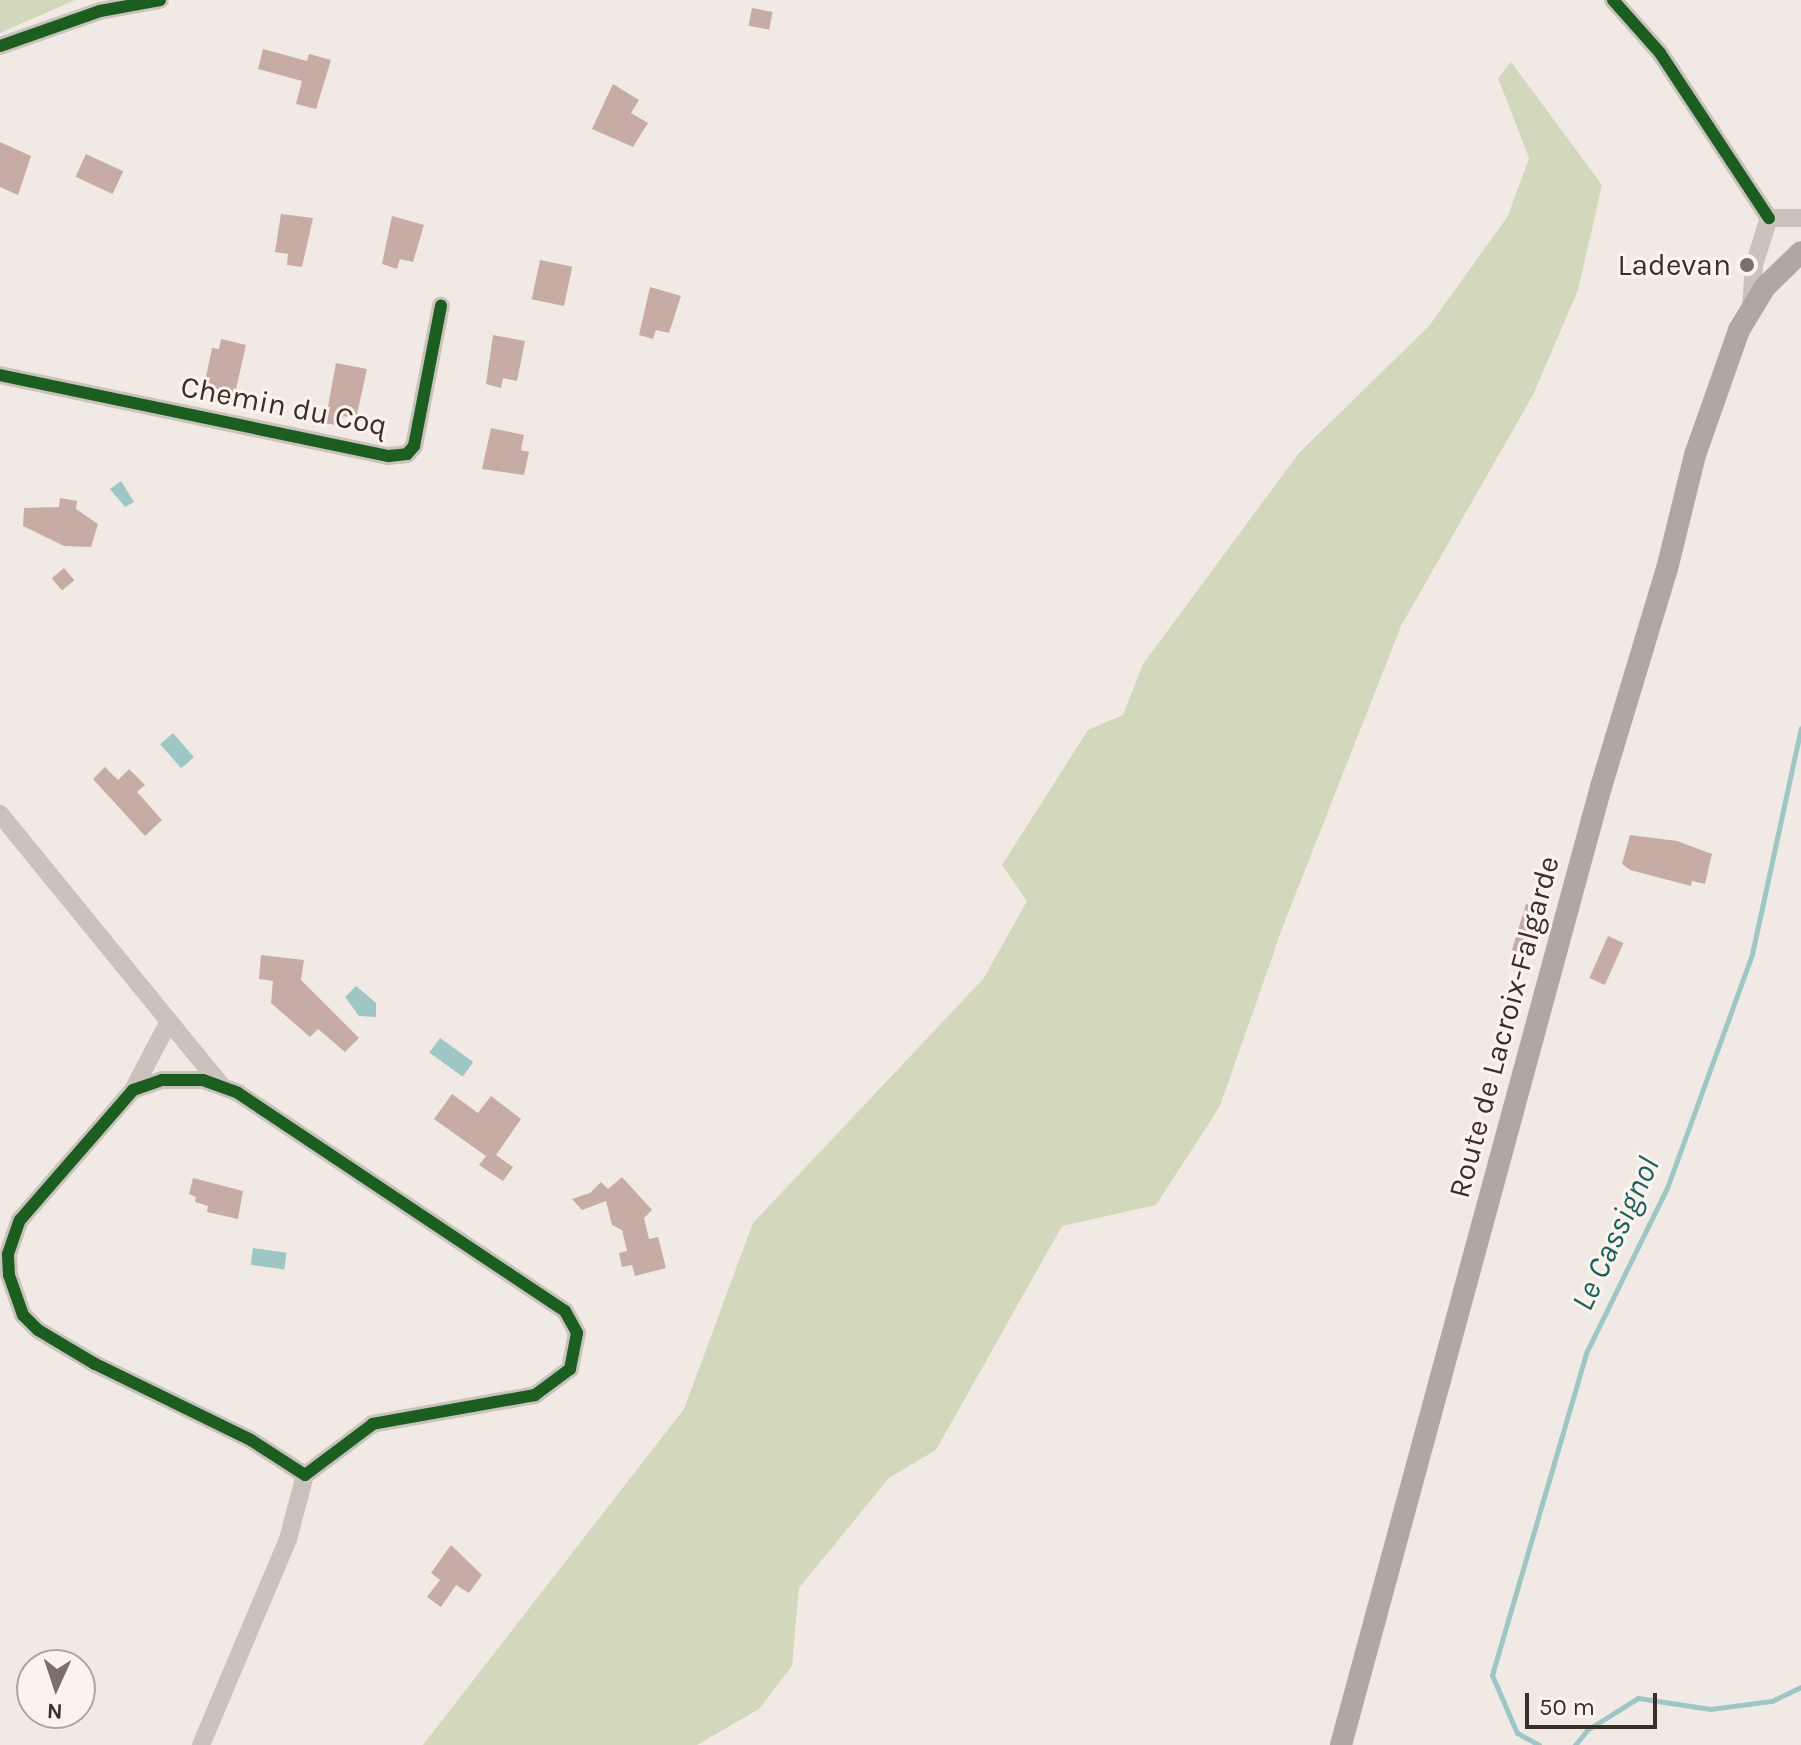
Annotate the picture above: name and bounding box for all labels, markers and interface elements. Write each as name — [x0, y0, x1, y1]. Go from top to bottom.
place label: Ladevan — [1618, 247, 1731, 283]
marker: Ladevan — [1738, 256, 1756, 274]
street label: Chemin du Coq — [178, 368, 390, 444]
street label: Route de Lacroix-Falgarde — [1441, 852, 1567, 1202]
water label: Le Cassignol — [1564, 1151, 1668, 1317]
north arrow — [16, 1649, 96, 1729]
scale bar — [1529, 1677, 1661, 1727]
text: 50 m — [1539, 1693, 1595, 1721]
text: N — [46, 1698, 63, 1724]

